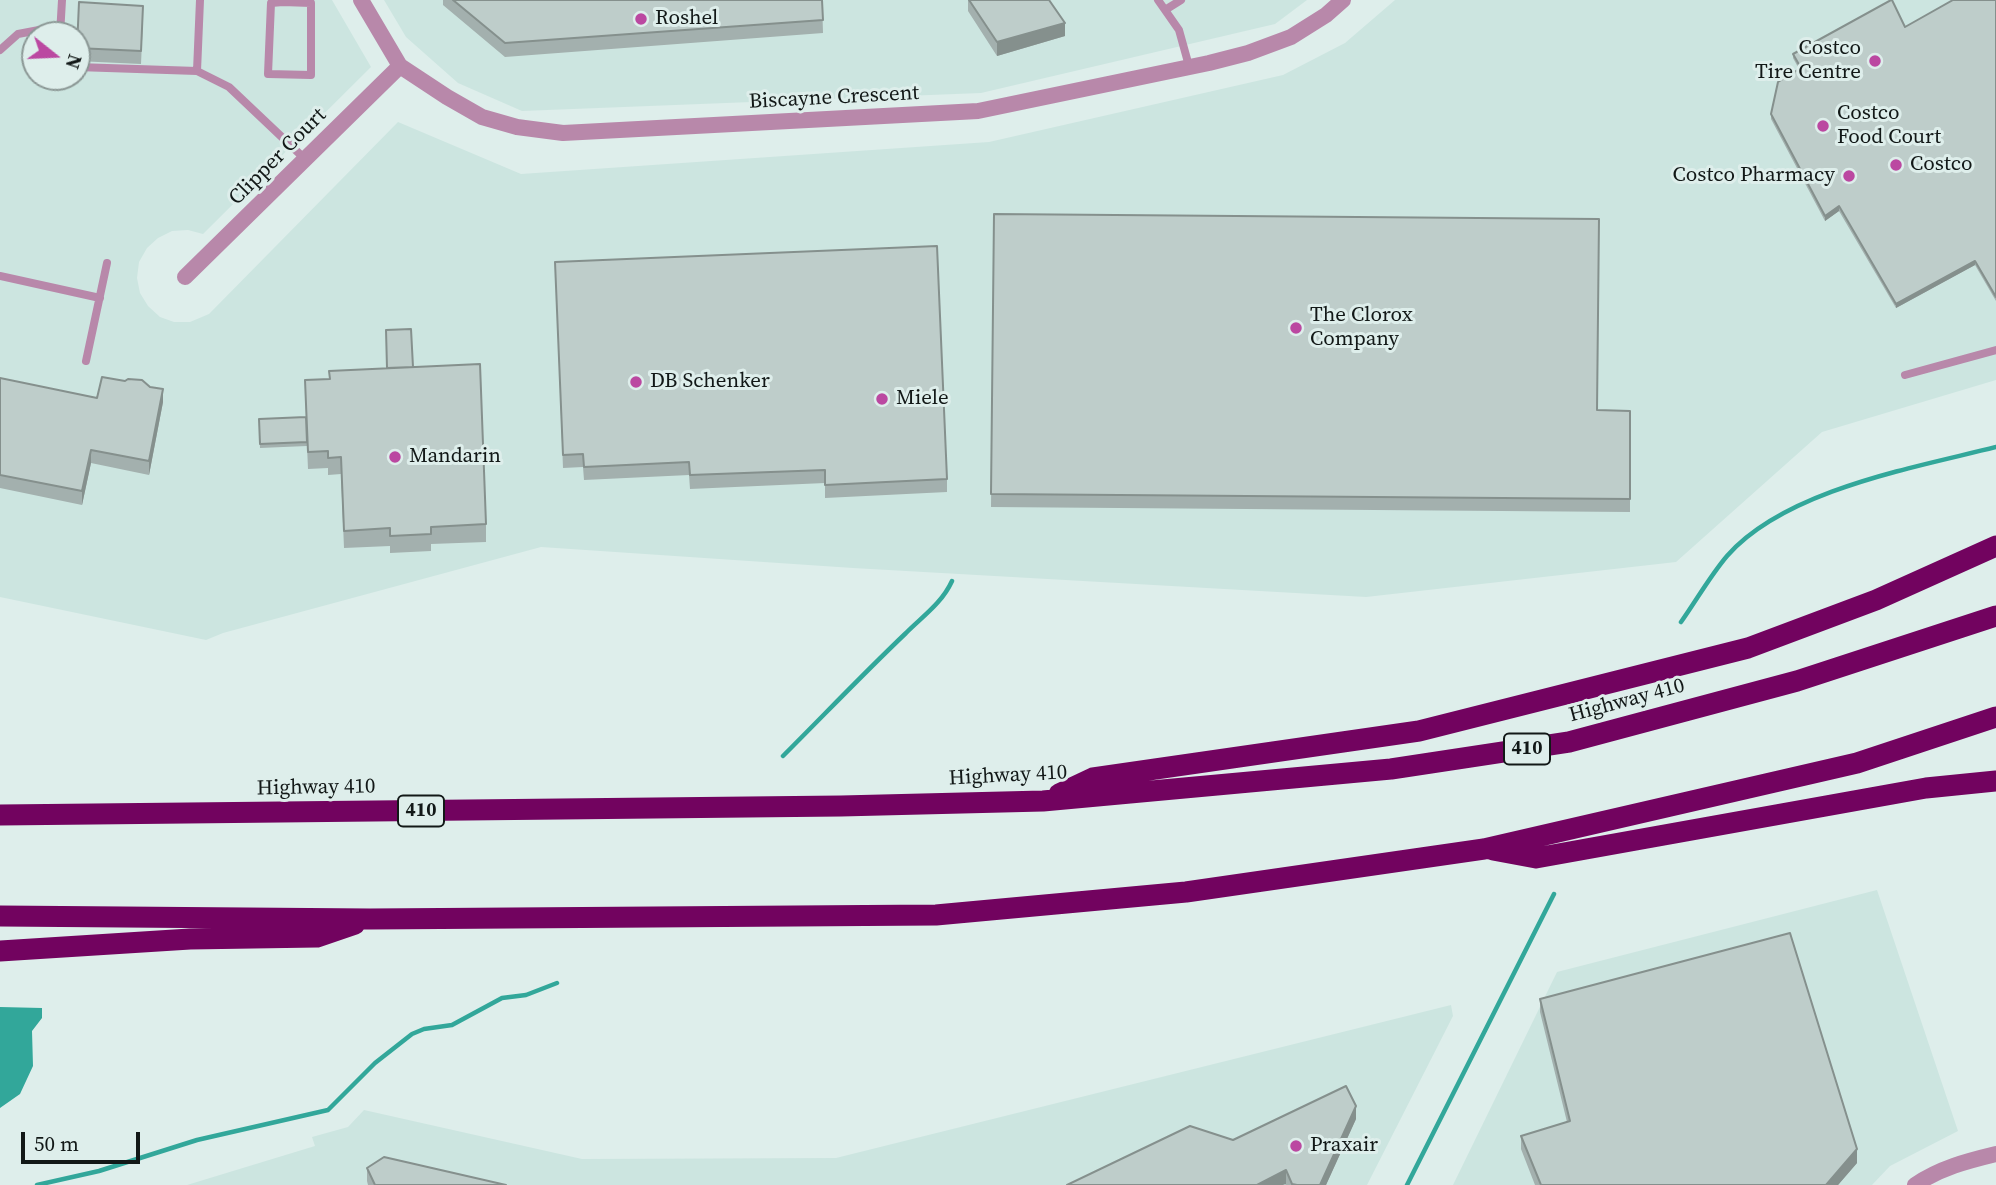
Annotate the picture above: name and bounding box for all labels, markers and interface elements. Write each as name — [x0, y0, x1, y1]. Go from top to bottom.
place label: Roshel — [655, 6, 718, 32]
marker: Roshel — [633, 11, 649, 27]
north arrow — [21, 21, 91, 91]
place label: Costco Tire Centre — [1755, 36, 1861, 86]
text: N — [60, 51, 89, 72]
marker: Costco Tire Centre — [1867, 53, 1883, 69]
street label: Biscayne Crescent — [748, 81, 920, 115]
place label: Costco Food Court — [1837, 101, 1941, 151]
street label: Clipper Court — [224, 103, 332, 211]
marker: Costco Food Court — [1815, 118, 1831, 134]
place label: Costco — [1910, 152, 1972, 178]
marker: Costco — [1888, 157, 1904, 173]
place label: Costco Pharmacy — [1673, 163, 1835, 189]
marker: Costco Pharmacy — [1841, 168, 1857, 184]
place label: The Clorox Company — [1310, 303, 1413, 353]
marker: The Clorox Company — [1288, 320, 1304, 336]
place label: DB Schenker — [650, 369, 770, 395]
marker: DB Schenker — [628, 374, 644, 390]
place label: Miele — [896, 386, 949, 412]
marker: Miele — [874, 391, 890, 407]
place label: Mandarin — [409, 444, 501, 470]
marker: Mandarin — [387, 449, 403, 465]
street label: Highway 410 — [1566, 673, 1688, 729]
road number: 410 — [1504, 734, 1550, 764]
street label: Highway 410 — [948, 760, 1068, 792]
street label: Highway 410 — [256, 774, 376, 802]
road number: 410 — [398, 796, 444, 826]
scale bar — [24, 1118, 144, 1162]
text: 50 m — [34, 1129, 79, 1158]
place label: Praxair — [1310, 1133, 1378, 1159]
marker: Praxair — [1288, 1138, 1304, 1154]

